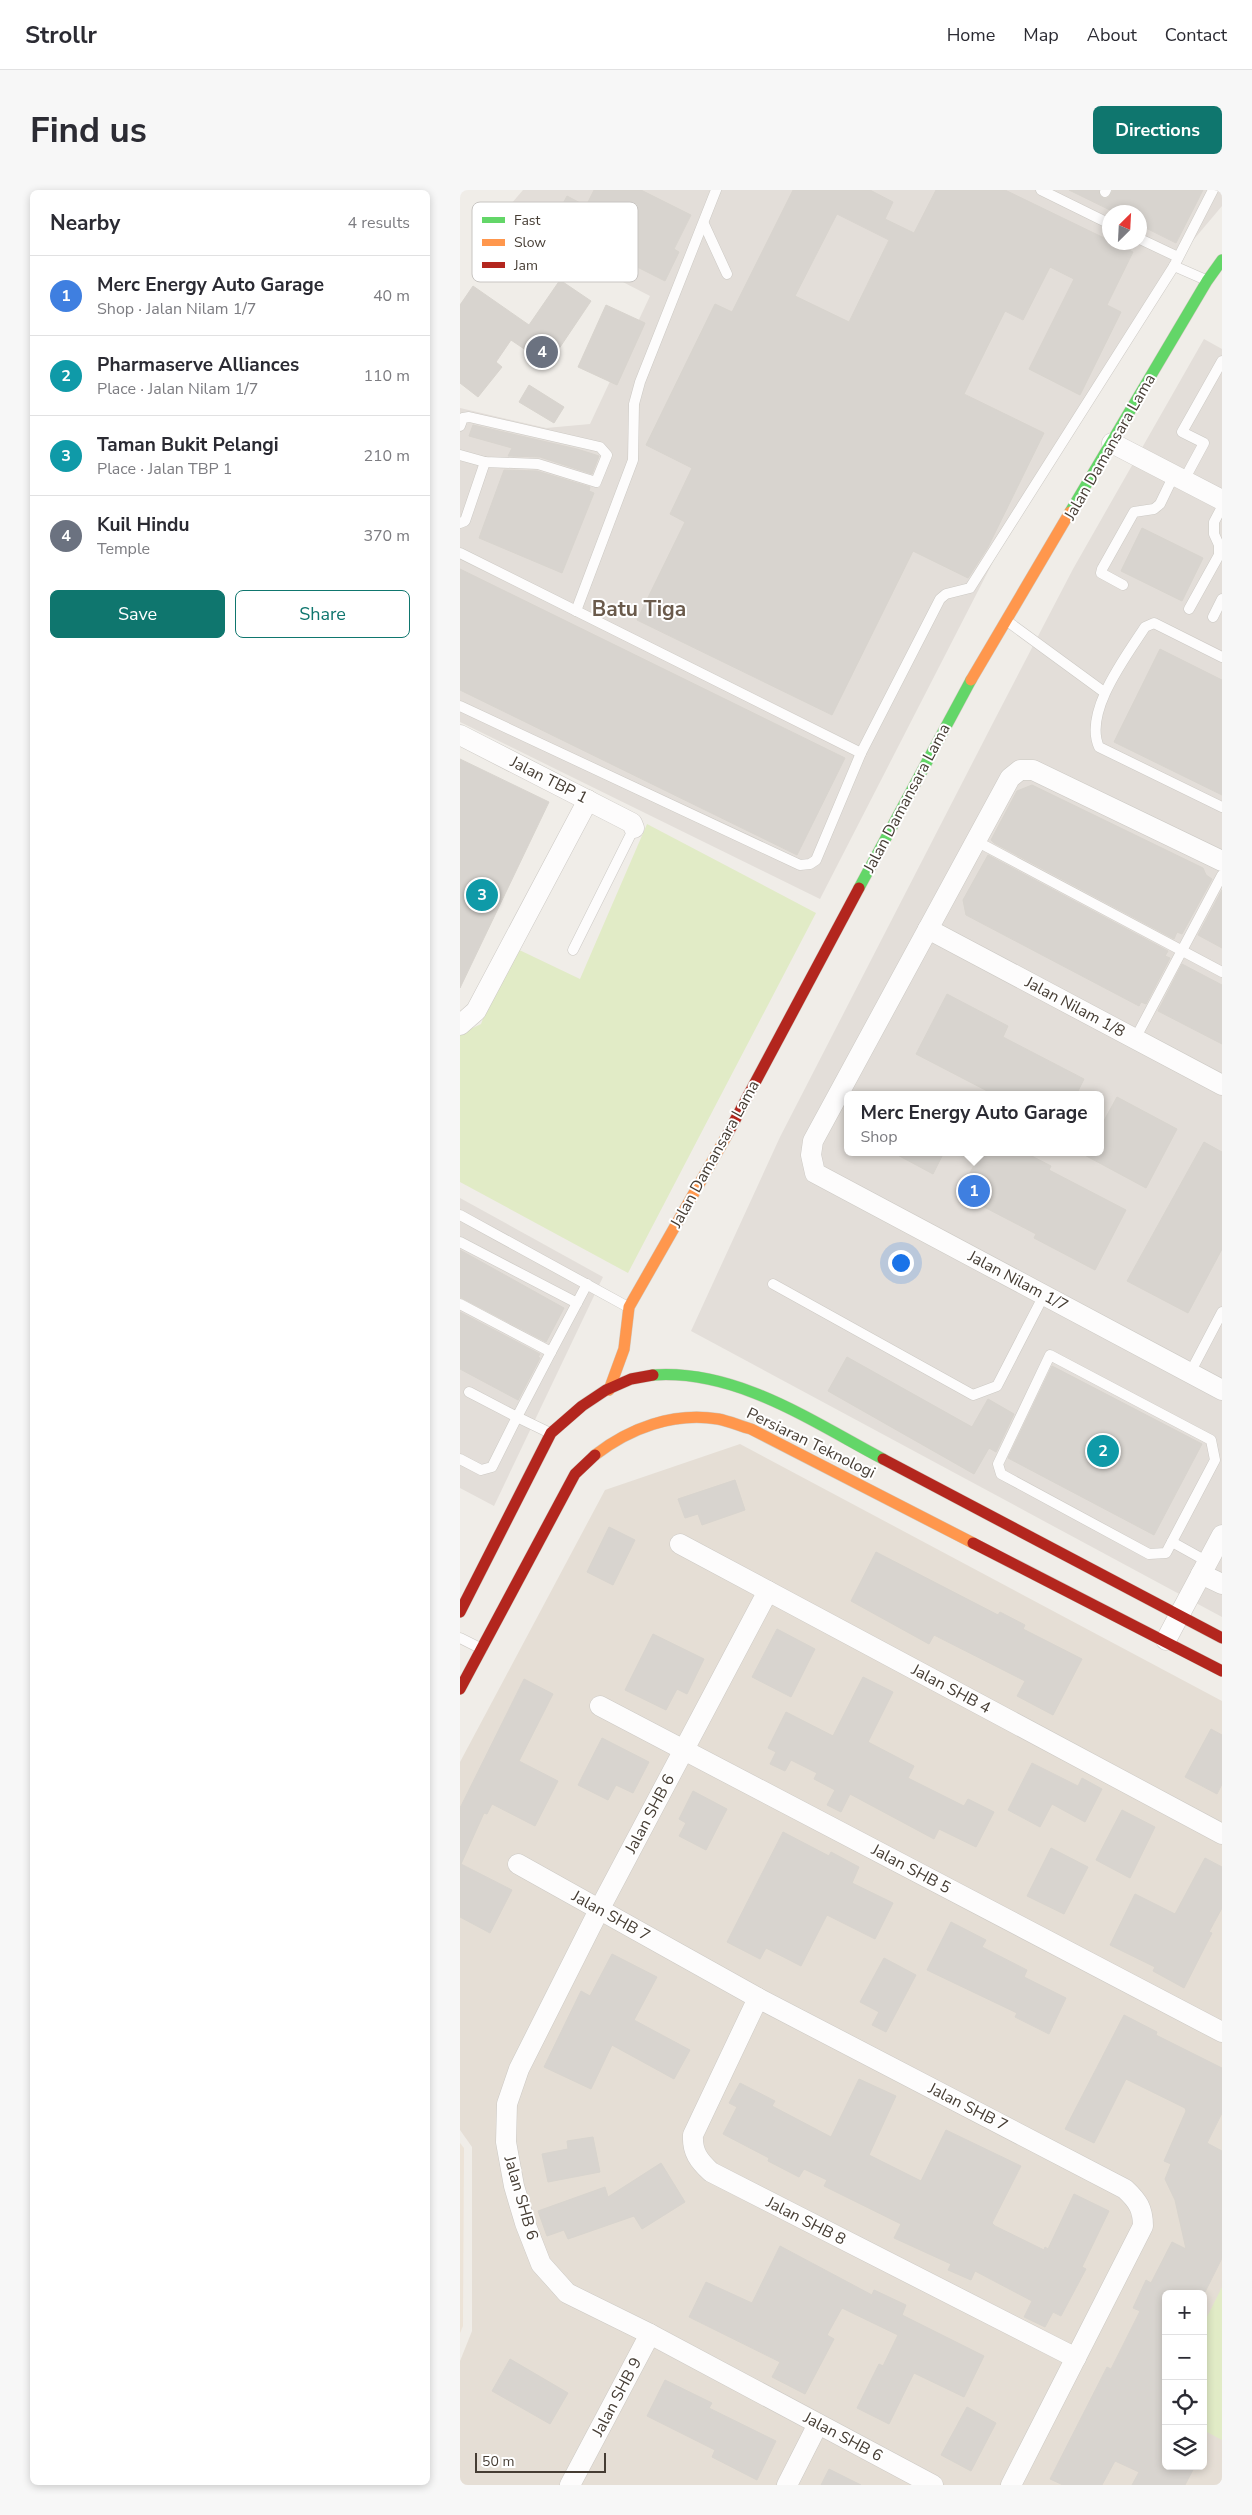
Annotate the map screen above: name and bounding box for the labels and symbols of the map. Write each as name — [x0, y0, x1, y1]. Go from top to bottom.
legend — [472, 202, 638, 282]
north arrow — [1102, 205, 1147, 250]
text: Fast — [514, 211, 540, 230]
text: Slow — [514, 233, 546, 252]
text: Jam — [513, 256, 538, 275]
pin: 4 — [526, 333, 558, 371]
street label: Jalan Damansara Lama — [1059, 370, 1161, 525]
district label: Batu Tiga — [592, 595, 686, 623]
street label: Jalan Damansara Lama — [858, 720, 956, 877]
street label: Jalan TBP 1 — [506, 751, 592, 809]
pin: 3 — [466, 876, 498, 914]
street label: Jalan Nilam 1/8 — [1020, 971, 1129, 1043]
street label: Jalan Damansara Lama — [665, 1076, 765, 1233]
pin: 1 — [958, 1172, 990, 1210]
street label: Jalan Nilam 1/7 — [963, 1245, 1072, 1317]
your location — [888, 1250, 914, 1276]
street label: Persiaran Teknologi — [743, 1402, 879, 1484]
pin: 2 — [1087, 1432, 1119, 1470]
street label: Jalan SHB 4 — [907, 1658, 995, 1719]
street label: Jalan SHB 6 — [619, 1771, 680, 1858]
street label: Jalan SHB 5 — [867, 1838, 954, 1899]
street label: Jalan SHB 7 — [567, 1885, 654, 1947]
street label: Jalan SHB 7 — [924, 2077, 1012, 2136]
street label: Jalan SHB 6 — [498, 2152, 544, 2243]
street label: Jalan SHB 8 — [762, 2191, 850, 2250]
street label: Jalan SHB 9 — [586, 2354, 647, 2441]
street label: Jalan SHB 6 — [799, 2406, 886, 2467]
scale bar — [475, 2450, 606, 2473]

